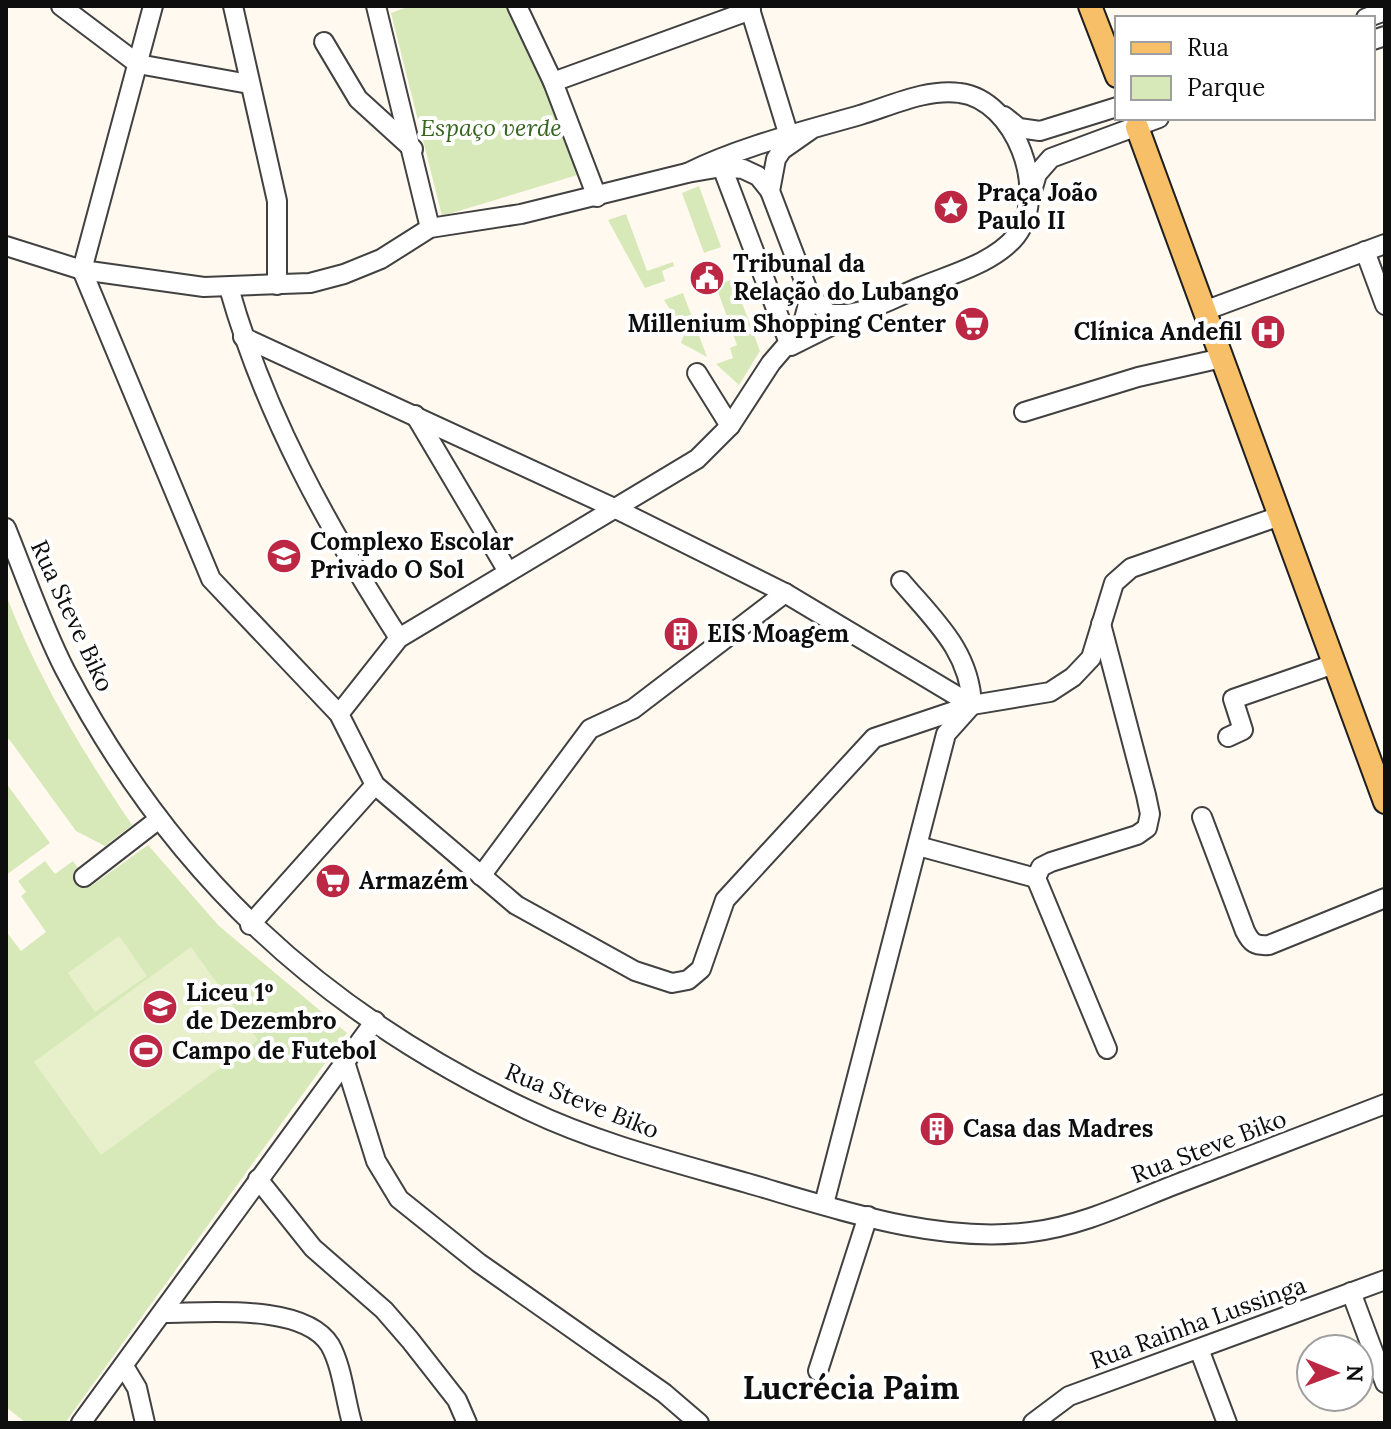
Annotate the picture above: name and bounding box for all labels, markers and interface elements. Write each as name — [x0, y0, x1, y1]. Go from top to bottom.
legend — [1115, 16, 1375, 120]
text: Rua — [1187, 32, 1229, 63]
text: Parque — [1187, 72, 1265, 103]
park label: Espaço verde — [420, 112, 562, 143]
place label: Praça João Paulo II — [977, 177, 1098, 236]
place icon: Praça João Paulo II — [932, 188, 970, 226]
place label: Tribunal da Relação do Lubango — [733, 248, 959, 307]
public building icon: Tribunal da Relação do Lubango — [688, 259, 726, 297]
supermarket icon: Millenium Shopping Center — [953, 305, 991, 343]
place label: Millenium Shopping Center — [627, 308, 946, 339]
hospital icon: Clínica Andefil — [1249, 313, 1287, 351]
place label: Clínica Andefil — [1074, 316, 1242, 347]
place label: Complexo Escolar Privado O Sol — [310, 526, 514, 585]
street label: Rua Steve Biko — [24, 535, 121, 696]
school or university icon: Complexo Escolar Privado O Sol — [265, 537, 303, 575]
building icon: EIS Moagem — [662, 615, 700, 653]
place label: EIS Moagem — [707, 618, 849, 649]
supermarket icon: Armazém — [314, 862, 352, 900]
place label: Armazém — [359, 865, 468, 896]
place label: Liceu 1º de Dezembro — [186, 977, 337, 1036]
school or university icon: Liceu 1º de Dezembro — [141, 988, 179, 1026]
sports icon: Campo de Futebol — [127, 1032, 165, 1070]
place label: Campo de Futebol — [172, 1035, 377, 1066]
street label: Rua Steve Biko — [501, 1056, 664, 1146]
street label: Rua Steve Biko — [1127, 1103, 1291, 1190]
building icon: Casa das Madres — [918, 1110, 956, 1148]
place label: Casa das Madres — [963, 1113, 1153, 1144]
street label: Rua Rainha Lussinga — [1086, 1269, 1310, 1376]
north arrow — [1295, 1333, 1375, 1413]
text: N — [1341, 1365, 1369, 1382]
district label: Lucrécia Paim — [743, 1367, 959, 1408]

